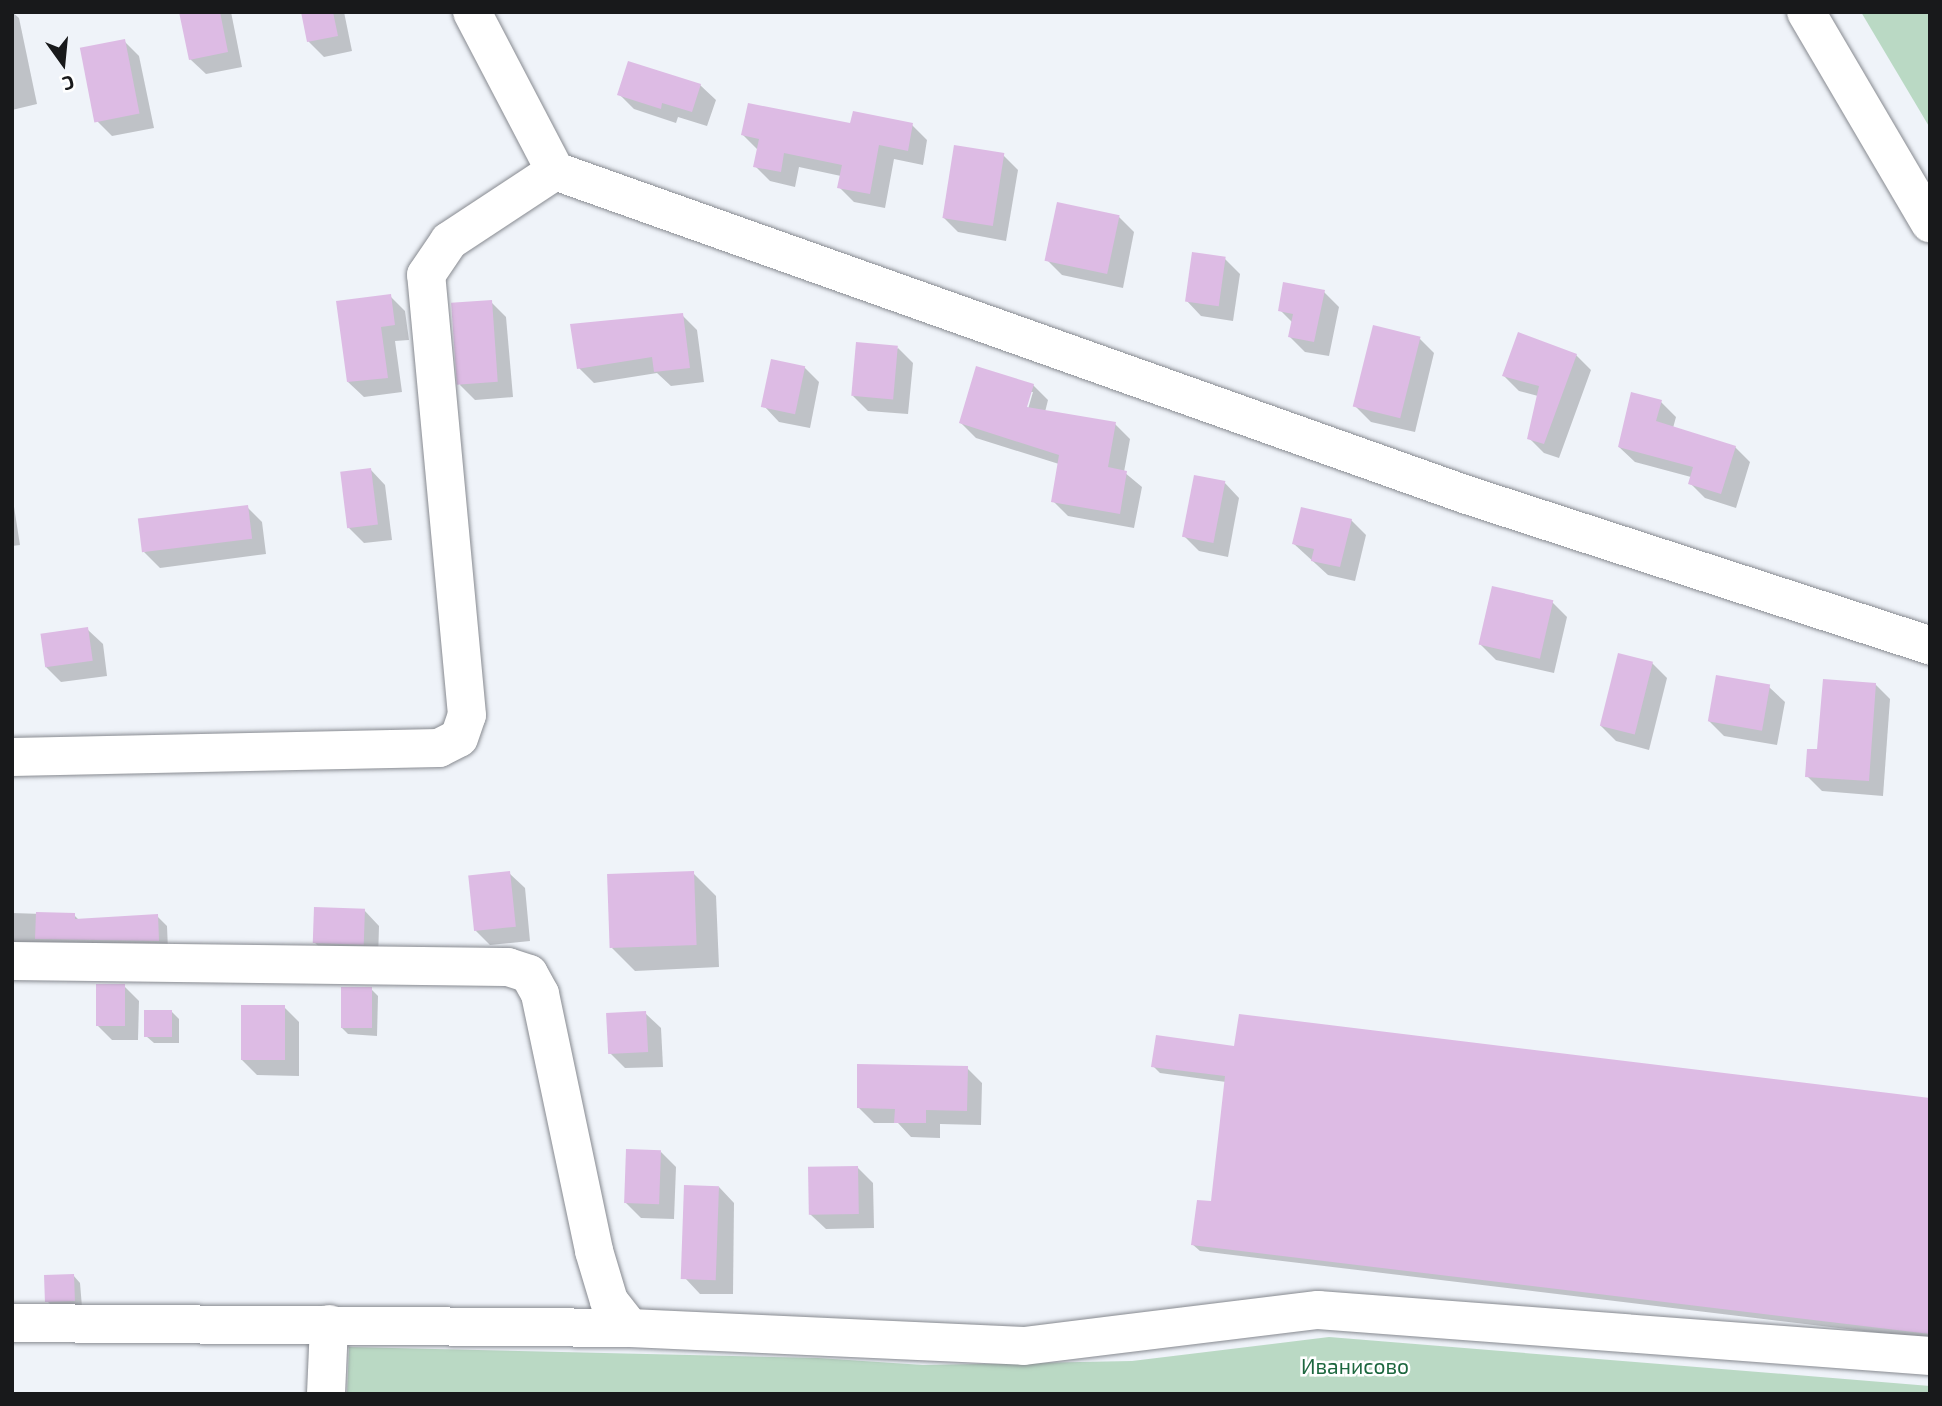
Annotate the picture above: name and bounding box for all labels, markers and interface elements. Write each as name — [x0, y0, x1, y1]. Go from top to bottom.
north arrow — [28, 28, 98, 98]
text: С — [60, 71, 77, 96]
park label: Иванисово — [1301, 1353, 1409, 1379]

